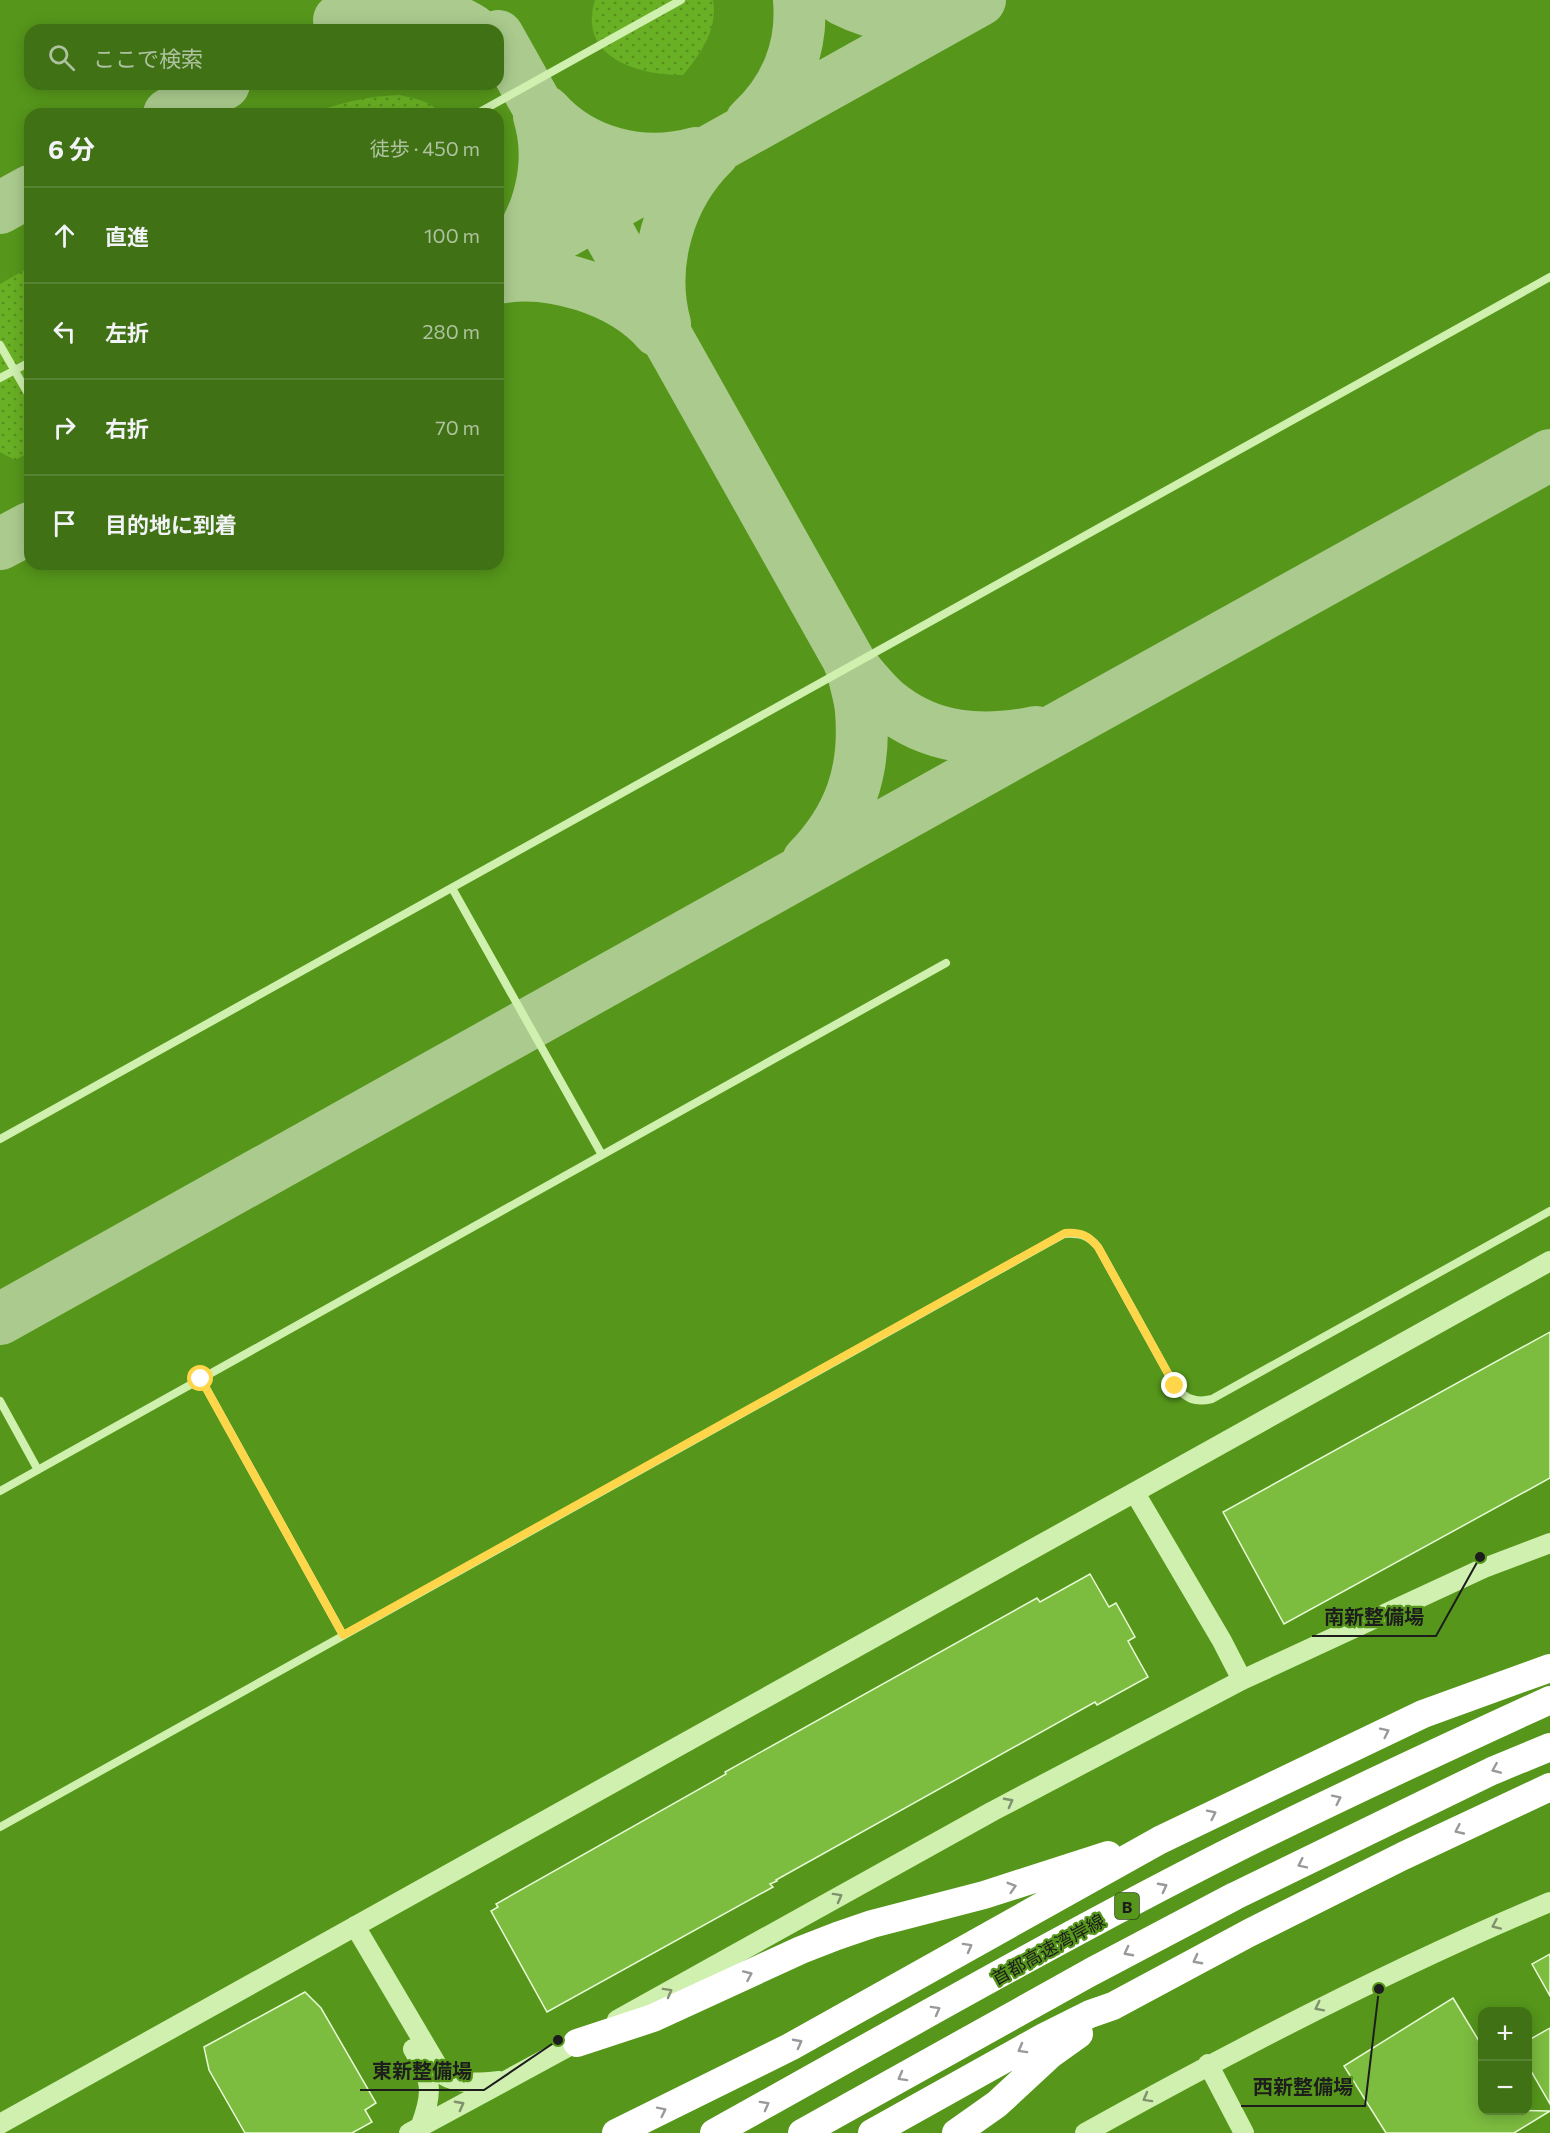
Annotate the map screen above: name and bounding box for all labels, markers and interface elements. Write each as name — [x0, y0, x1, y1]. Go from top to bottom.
search box — [24, 24, 504, 90]
icon: search — [45, 41, 78, 74]
text: ここで検索 — [93, 45, 203, 72]
text: 6 分 — [48, 133, 95, 164]
text: 徒歩 · 450 m — [370, 136, 480, 160]
icon: ahead — [48, 219, 81, 252]
text: 直進 — [105, 223, 149, 250]
text: 100 m — [424, 223, 480, 247]
icon: left — [48, 315, 81, 348]
text: 左折 — [105, 319, 149, 346]
text: 280 m — [422, 319, 480, 343]
icon: right — [48, 411, 81, 444]
text: 右折 — [105, 415, 149, 442]
text: 70 m — [435, 415, 480, 439]
icon: arrive — [48, 507, 81, 540]
text: 目的地に到着 — [105, 511, 237, 538]
route start — [187, 1365, 213, 1391]
route end — [1161, 1372, 1187, 1398]
callout: 南新整備場 — [1312, 1598, 1436, 1636]
text: 南新整備場 — [1324, 1604, 1424, 1628]
one-way arrow — [1378, 1728, 1389, 1740]
one-way arrow — [1491, 1762, 1502, 1774]
one-way arrow — [1330, 1795, 1341, 1807]
one-way arrow — [1003, 1798, 1014, 1810]
one-way arrow — [1206, 1810, 1217, 1822]
one-way arrow — [1454, 1822, 1465, 1834]
one-way arrow — [1297, 1856, 1308, 1868]
one-way arrow — [1006, 1882, 1017, 1894]
one-way arrow — [1156, 1883, 1167, 1894]
one-way arrow — [832, 1893, 842, 1904]
road number: B — [1115, 1893, 1139, 1919]
street label: 首都高速湾岸線 — [988, 1909, 1108, 1989]
one-way arrow — [1492, 1918, 1503, 1930]
one-way arrow — [961, 1943, 972, 1955]
one-way arrow — [1123, 1945, 1134, 1957]
one-way arrow — [1193, 1953, 1203, 1964]
one-way arrow — [741, 1970, 752, 1982]
one-way arrow — [662, 1987, 672, 1999]
one-way arrow — [1315, 2000, 1326, 2012]
one-way arrow — [930, 2006, 940, 2017]
map controls — [1478, 2007, 1532, 2115]
button: + — [1478, 2007, 1532, 2061]
one-way arrow — [791, 2039, 802, 2050]
one-way arrow — [1018, 2042, 1028, 2053]
callout: 東新整備場 — [360, 2052, 484, 2090]
text: 東新整備場 — [372, 2058, 472, 2082]
button: − — [1478, 2061, 1532, 2115]
callout: 西新整備場 — [1241, 2068, 1365, 2106]
one-way arrow — [898, 2070, 908, 2081]
text: 西新整備場 — [1253, 2074, 1353, 2098]
one-way arrow — [1143, 2091, 1153, 2102]
one-way arrow — [453, 2101, 464, 2112]
one-way arrow — [759, 2101, 769, 2112]
one-way arrow — [656, 2107, 667, 2118]

